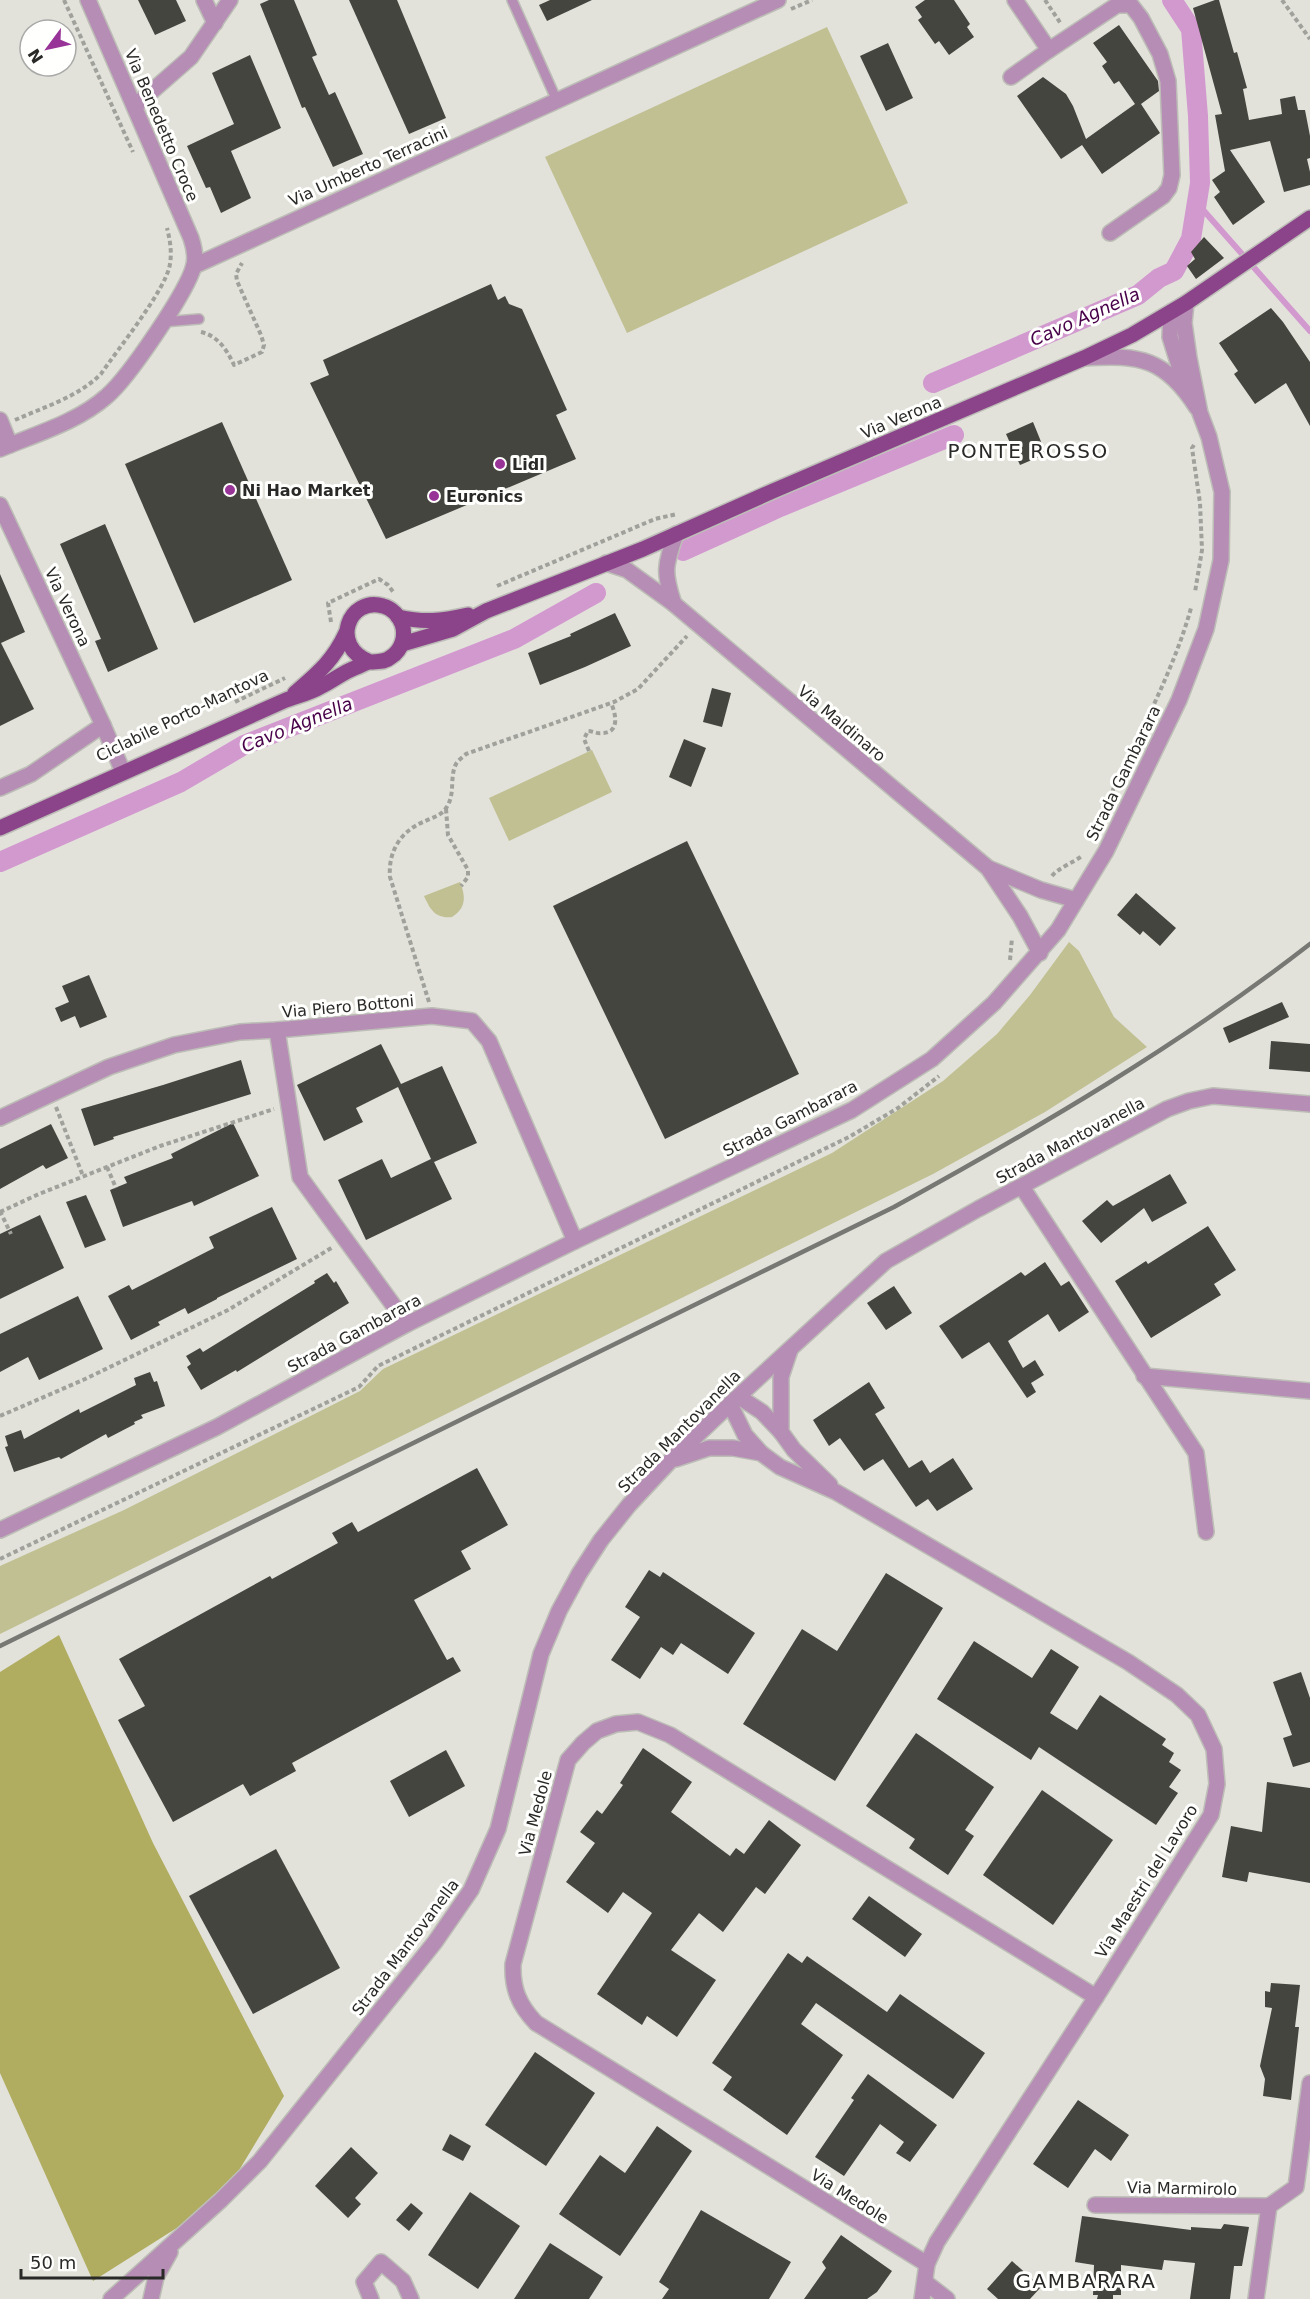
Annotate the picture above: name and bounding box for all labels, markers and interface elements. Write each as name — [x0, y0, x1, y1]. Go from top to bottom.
north arrow — [18, 18, 78, 78]
text: N — [24, 45, 47, 67]
street label: Via Benedetto Croce — [121, 46, 202, 204]
street label: Via Umberto Terracini — [286, 123, 451, 210]
water label: Cavo Agnella — [1027, 283, 1143, 350]
street label: Via Verona — [858, 392, 944, 443]
district label: PONTE ROSSO — [947, 439, 1109, 463]
place label: Lidl — [512, 455, 545, 474]
marker: Lidl — [493, 457, 507, 471]
place label: Ni Hao Market — [242, 481, 371, 500]
marker: Ni Hao Market — [223, 483, 237, 497]
place label: Euronics — [446, 487, 523, 506]
marker: Euronics — [427, 489, 441, 503]
street label: Via Verona — [41, 564, 94, 650]
street label: Ciclabile Porto-Mantova — [93, 665, 271, 765]
street label: Via Maldinaro — [794, 681, 889, 766]
water label: Cavo Agnella — [238, 693, 356, 756]
street label: Strada Gambarara — [1082, 702, 1165, 844]
street label: Via Piero Bottoni — [281, 991, 415, 1022]
street label: Strada Gambarara — [720, 1076, 861, 1161]
street label: Strada Mantovanella — [993, 1093, 1148, 1188]
street label: Strada Gambarara — [284, 1290, 424, 1377]
street label: Strada Mantovanella — [614, 1366, 745, 1497]
street label: Via Medole — [515, 1768, 556, 1858]
street label: Via Maestri del Lavoro — [1091, 1801, 1202, 1962]
street label: Strada Mantovanella — [348, 1875, 463, 2019]
street label: Via Medole — [807, 2165, 892, 2228]
street label: Via Marmirolo — [1127, 2178, 1237, 2199]
scale bar — [21, 2242, 164, 2280]
text: 50 m — [30, 2252, 76, 2273]
district label: GAMBARARA — [1016, 2269, 1156, 2293]

